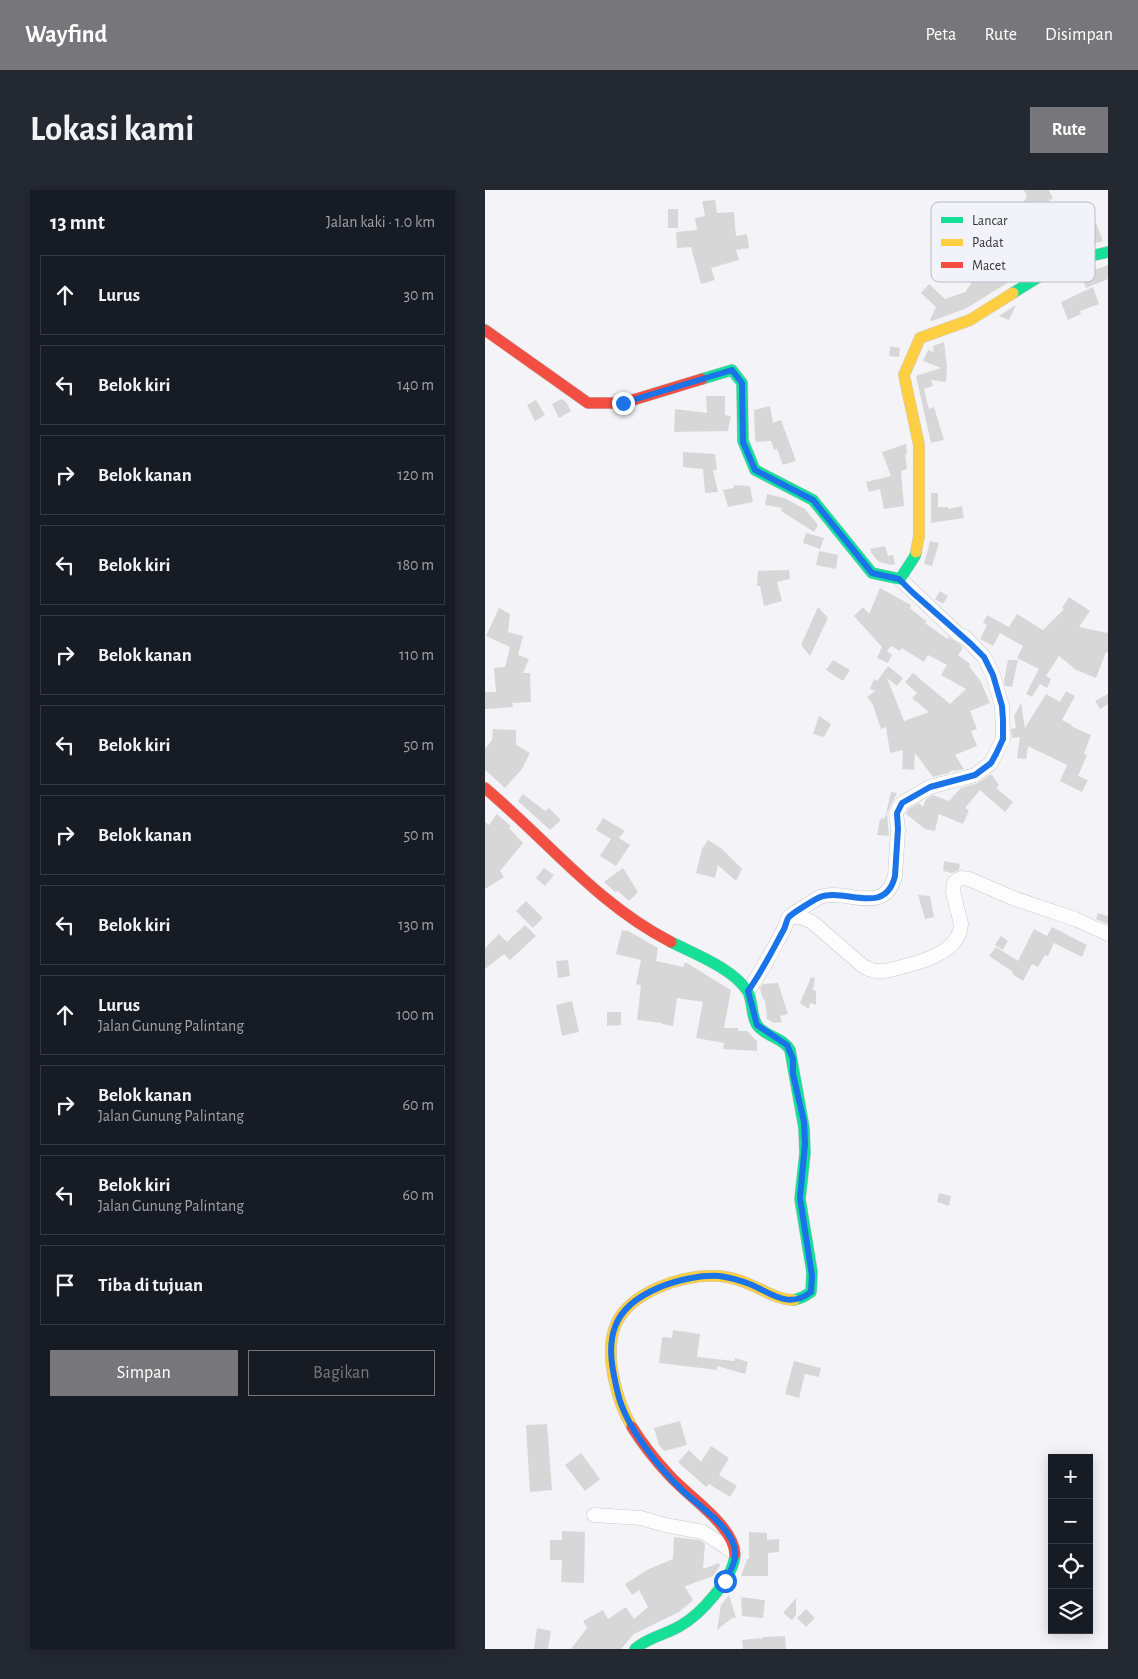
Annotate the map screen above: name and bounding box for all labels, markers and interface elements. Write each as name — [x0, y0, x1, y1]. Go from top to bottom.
text: Wayfind — [25, 23, 107, 47]
text: Peta — [925, 26, 956, 44]
text: Rute — [984, 26, 1017, 44]
text: Disimpan — [1045, 26, 1113, 44]
button: Rute — [1030, 107, 1108, 153]
text: Lokasi kami — [30, 112, 194, 147]
legend — [931, 202, 1095, 282]
text: 13 mnt — [50, 212, 105, 233]
text: Jalan kaki · 1.0 km — [326, 214, 435, 230]
text: Lancar — [972, 214, 1008, 228]
text: Padat — [972, 236, 1004, 250]
text: Macet — [972, 259, 1006, 273]
icon: ahead — [51, 281, 79, 309]
text: Lurus — [98, 286, 140, 305]
text: 30 m — [404, 287, 434, 303]
icon: left — [51, 371, 79, 399]
text: Belok kiri — [98, 376, 170, 395]
text: 140 m — [397, 377, 434, 393]
route end — [612, 392, 635, 415]
icon: right — [51, 461, 79, 489]
text: Belok kanan — [98, 466, 192, 485]
text: 120 m — [397, 467, 434, 483]
icon: left — [51, 551, 79, 579]
text: Belok kiri — [98, 556, 170, 575]
text: 180 m — [397, 557, 434, 573]
icon: right — [51, 641, 79, 669]
text: Belok kanan — [98, 646, 192, 665]
text: 110 m — [399, 647, 434, 663]
icon: left — [51, 731, 79, 759]
text: Belok kiri — [98, 736, 170, 755]
text: 50 m — [403, 737, 434, 753]
icon: right — [51, 821, 79, 849]
text: Belok kanan — [98, 826, 192, 845]
text: 50 m — [403, 827, 434, 843]
icon: left — [51, 911, 79, 939]
text: Belok kiri — [98, 916, 170, 935]
text: 130 m — [398, 917, 434, 933]
text: Lurus — [98, 996, 140, 1015]
icon: ahead — [51, 1001, 79, 1029]
text: 100 m — [396, 1007, 434, 1023]
text: Jalan Gunung Palintang — [98, 1018, 244, 1034]
text: Belok kanan — [98, 1086, 192, 1105]
icon: right — [51, 1091, 79, 1119]
text: 60 m — [403, 1097, 434, 1113]
text: Jalan Gunung Palintang — [98, 1108, 244, 1124]
text: Belok kiri — [98, 1176, 170, 1195]
icon: left — [51, 1181, 79, 1209]
text: 60 m — [403, 1187, 434, 1203]
text: Jalan Gunung Palintang — [98, 1198, 244, 1214]
icon: arrive — [51, 1271, 79, 1299]
text: Tiba di tujuan — [98, 1276, 203, 1295]
button: Simpan — [50, 1350, 238, 1396]
button: Bagikan — [248, 1350, 435, 1396]
map controls — [1048, 1454, 1093, 1634]
button: + — [1048, 1454, 1093, 1499]
button: − — [1048, 1499, 1093, 1544]
button: locate — [1048, 1544, 1093, 1589]
route start — [714, 1570, 737, 1593]
button: layers — [1048, 1589, 1093, 1634]

